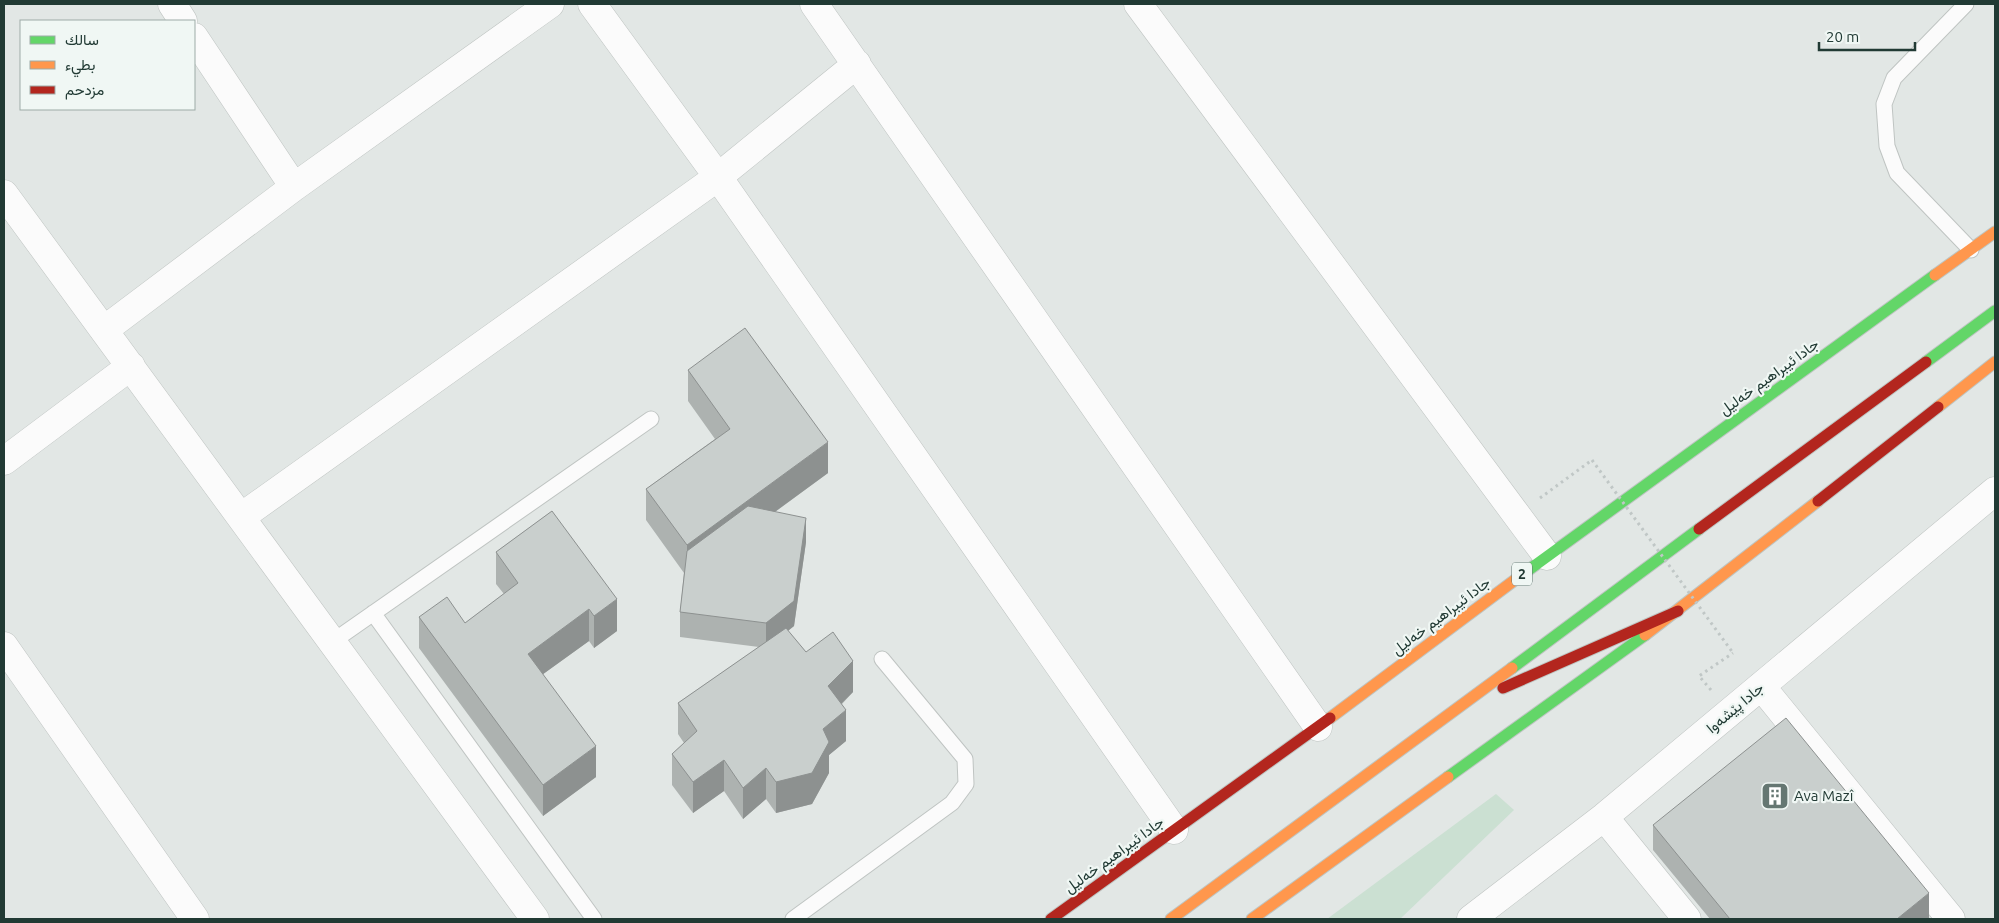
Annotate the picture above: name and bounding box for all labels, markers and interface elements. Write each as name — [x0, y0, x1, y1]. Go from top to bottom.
legend — [20, 20, 195, 110]
scale bar — [1819, 20, 1915, 52]
text: 20 m — [1826, 28, 1859, 45]
text: سالك — [65, 31, 99, 48]
text: بطيء — [65, 56, 95, 78]
text: مزدحم — [65, 81, 104, 100]
street label: جادا ئیبراهیم خەلیل — [1716, 335, 1823, 420]
road number: 2 — [1512, 562, 1532, 586]
street label: جادا ئیبراهیم خەلیل — [1388, 573, 1494, 660]
street label: جادا پێشەوا — [1703, 679, 1768, 738]
building icon: Ava Mazî — [1760, 781, 1790, 811]
place label: Ava Mazî — [1794, 787, 1854, 804]
street label: جادا ئیبراهیم خەلیل — [1061, 813, 1168, 898]

